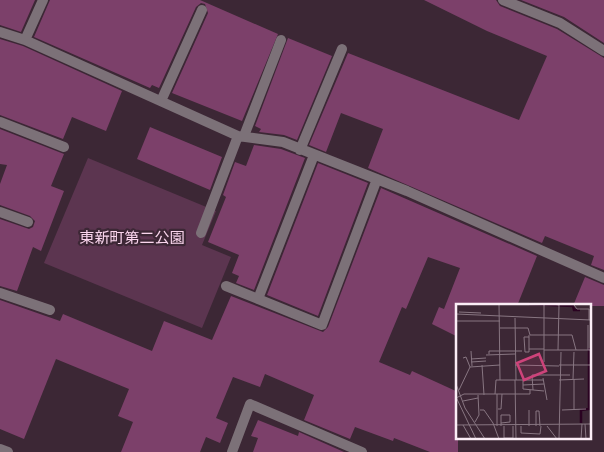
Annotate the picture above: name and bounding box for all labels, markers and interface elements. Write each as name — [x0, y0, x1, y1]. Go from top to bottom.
park label: 東新町第二公園 — [79, 229, 185, 247]
inset map — [456, 304, 592, 440]

